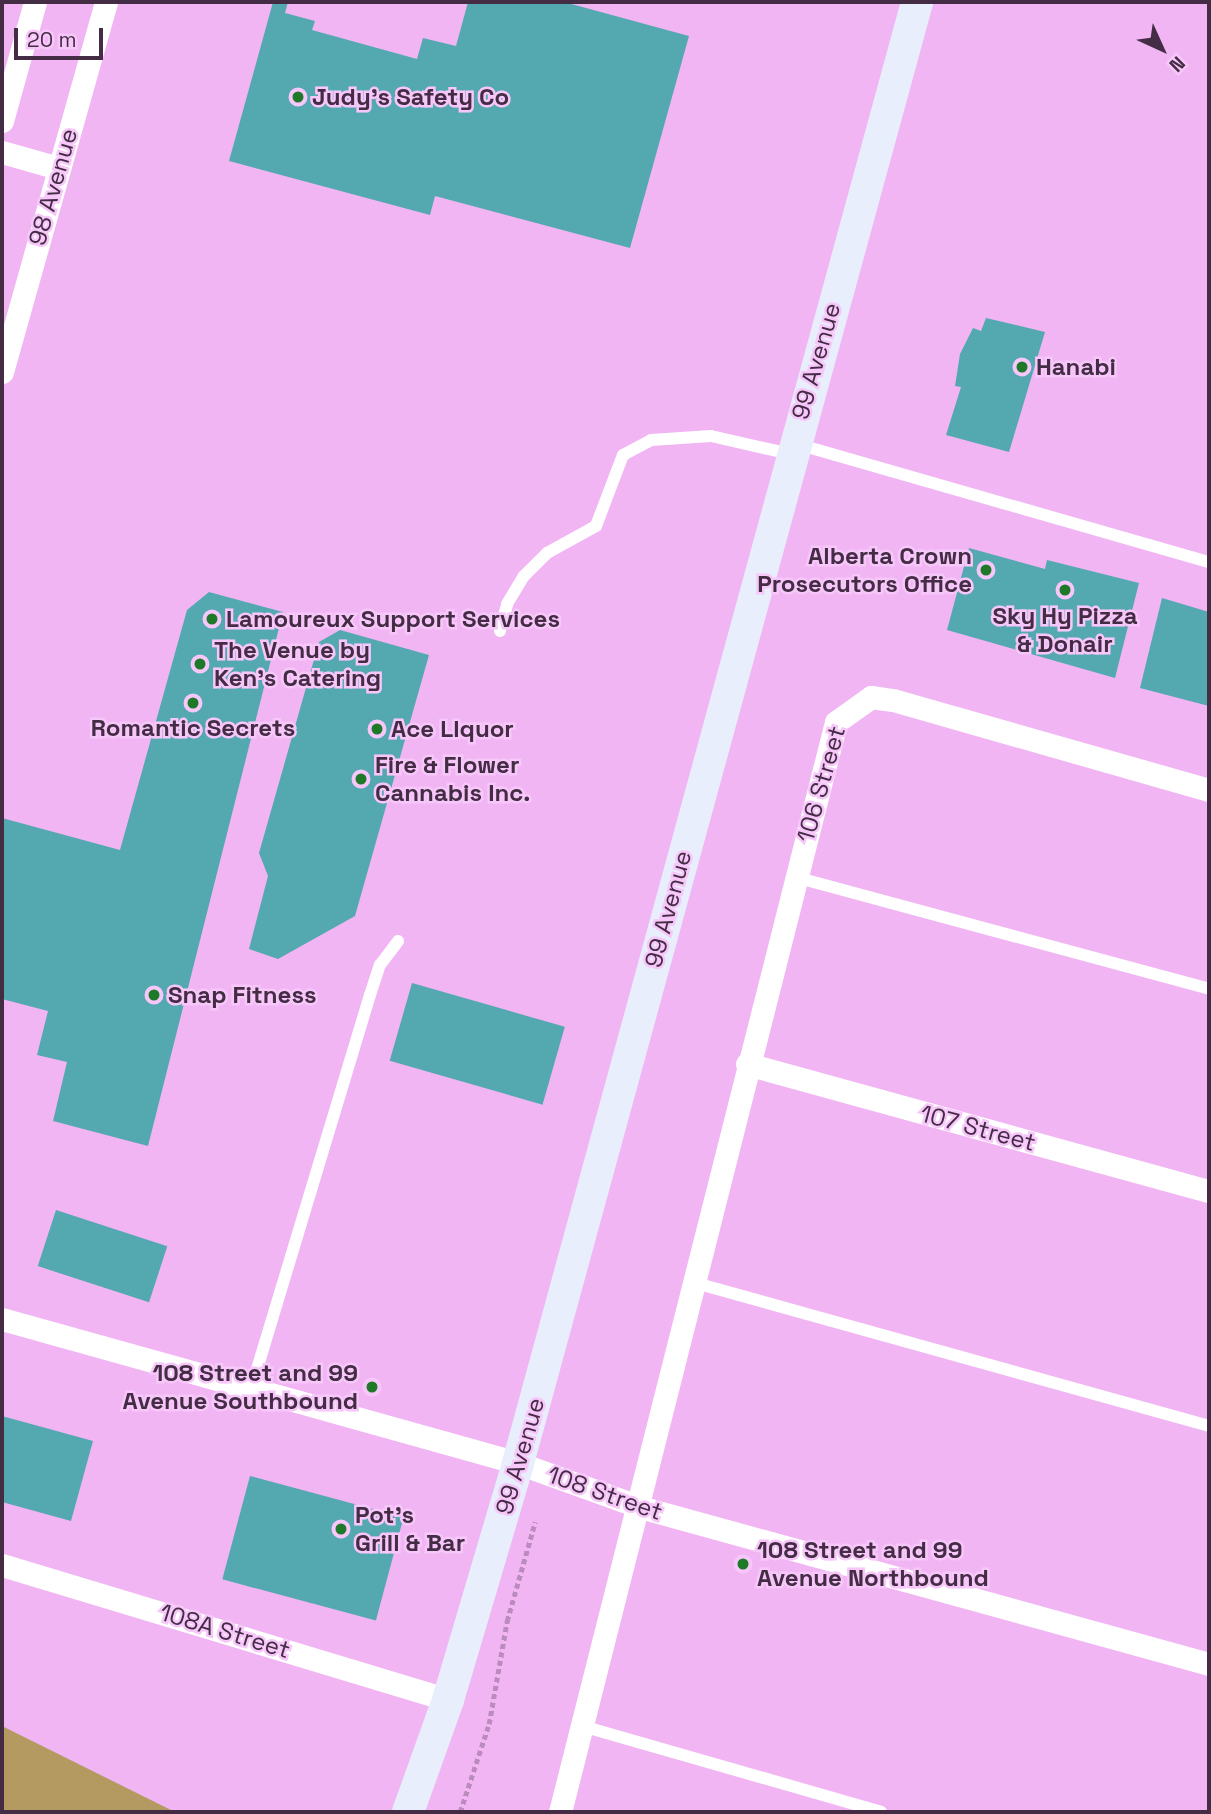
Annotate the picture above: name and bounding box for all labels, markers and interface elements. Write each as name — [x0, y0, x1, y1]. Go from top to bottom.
scale bar — [18, 14, 107, 58]
north arrow — [1127, 14, 1197, 84]
text: 20 m — [27, 26, 77, 53]
text: N — [1164, 51, 1191, 78]
place label: Judy's Safety Co — [312, 83, 509, 111]
marker: Judy's Safety Co — [290, 89, 306, 105]
street label: 98 Avenue — [23, 125, 83, 249]
street label: 99 Avenue — [786, 299, 846, 423]
place label: Hanabi — [1036, 353, 1116, 381]
marker: Hanabi — [1014, 359, 1030, 375]
place label: Alberta Crown Prosecutors Office — [757, 542, 972, 598]
marker: Alberta Crown Prosecutors Office — [978, 562, 994, 578]
marker: Sky Hy Pizza & Donair — [1057, 582, 1073, 598]
place label: Sky Hy Pizza & Donair — [992, 602, 1138, 658]
place label: Lamoureux Support Services — [226, 605, 560, 633]
marker: Lamoureux Support Services — [204, 611, 220, 627]
place label: The Venue by Ken’s Catering — [214, 636, 381, 692]
marker: The Venue by Ken’s Catering — [192, 656, 208, 672]
marker: Romantic Secrets — [185, 695, 201, 711]
place label: Romantic Secrets — [91, 714, 295, 742]
place label: Ace LIquor — [391, 715, 514, 743]
marker: Ace LIquor — [369, 721, 385, 737]
street label: 106 Street — [791, 723, 851, 845]
place label: Fire & Flower Cannabis Inc. — [375, 751, 530, 807]
marker: Fire & Flower Cannabis Inc. — [353, 771, 369, 787]
street label: 99 Avenue — [639, 847, 697, 971]
place label: Snap Fitness — [168, 981, 317, 1009]
marker: Snap Fitness — [146, 987, 162, 1003]
street label: 107 Street — [917, 1099, 1039, 1157]
place label: 108 Street and 99 Avenue Southbound — [122, 1359, 358, 1415]
marker: 108 Street and 99 Avenue Southbound — [364, 1379, 380, 1395]
street label: 99 Avenue — [490, 1394, 550, 1518]
street label: 108 Street — [544, 1460, 666, 1526]
place label: Pot's Grill & Bar — [355, 1501, 465, 1557]
marker: Pot's Grill & Bar — [333, 1521, 349, 1537]
place label: 108 Street and 99 Avenue Northbound — [757, 1536, 989, 1592]
marker: 108 Street and 99 Avenue Northbound — [735, 1556, 751, 1572]
street label: 108A Street — [156, 1597, 294, 1665]

